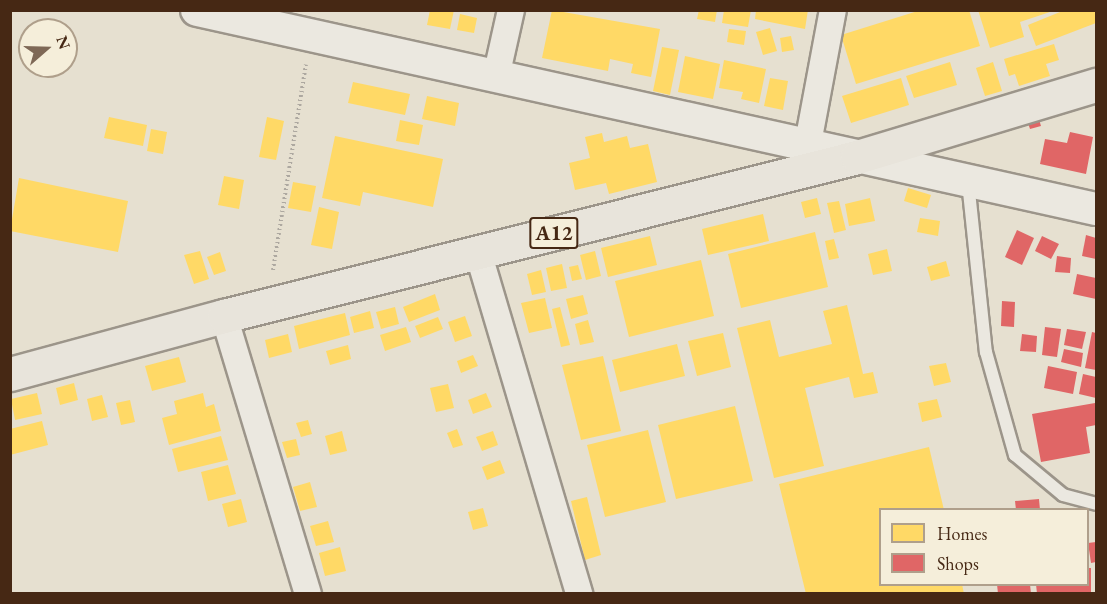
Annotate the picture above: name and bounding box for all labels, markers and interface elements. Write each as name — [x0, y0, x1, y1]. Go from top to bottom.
north arrow — [18, 18, 78, 78]
text: N — [51, 33, 76, 52]
road number: A12 — [528, 215, 580, 251]
legend — [879, 508, 1089, 586]
text: Homes — [937, 522, 987, 545]
text: Shops — [937, 552, 979, 575]

